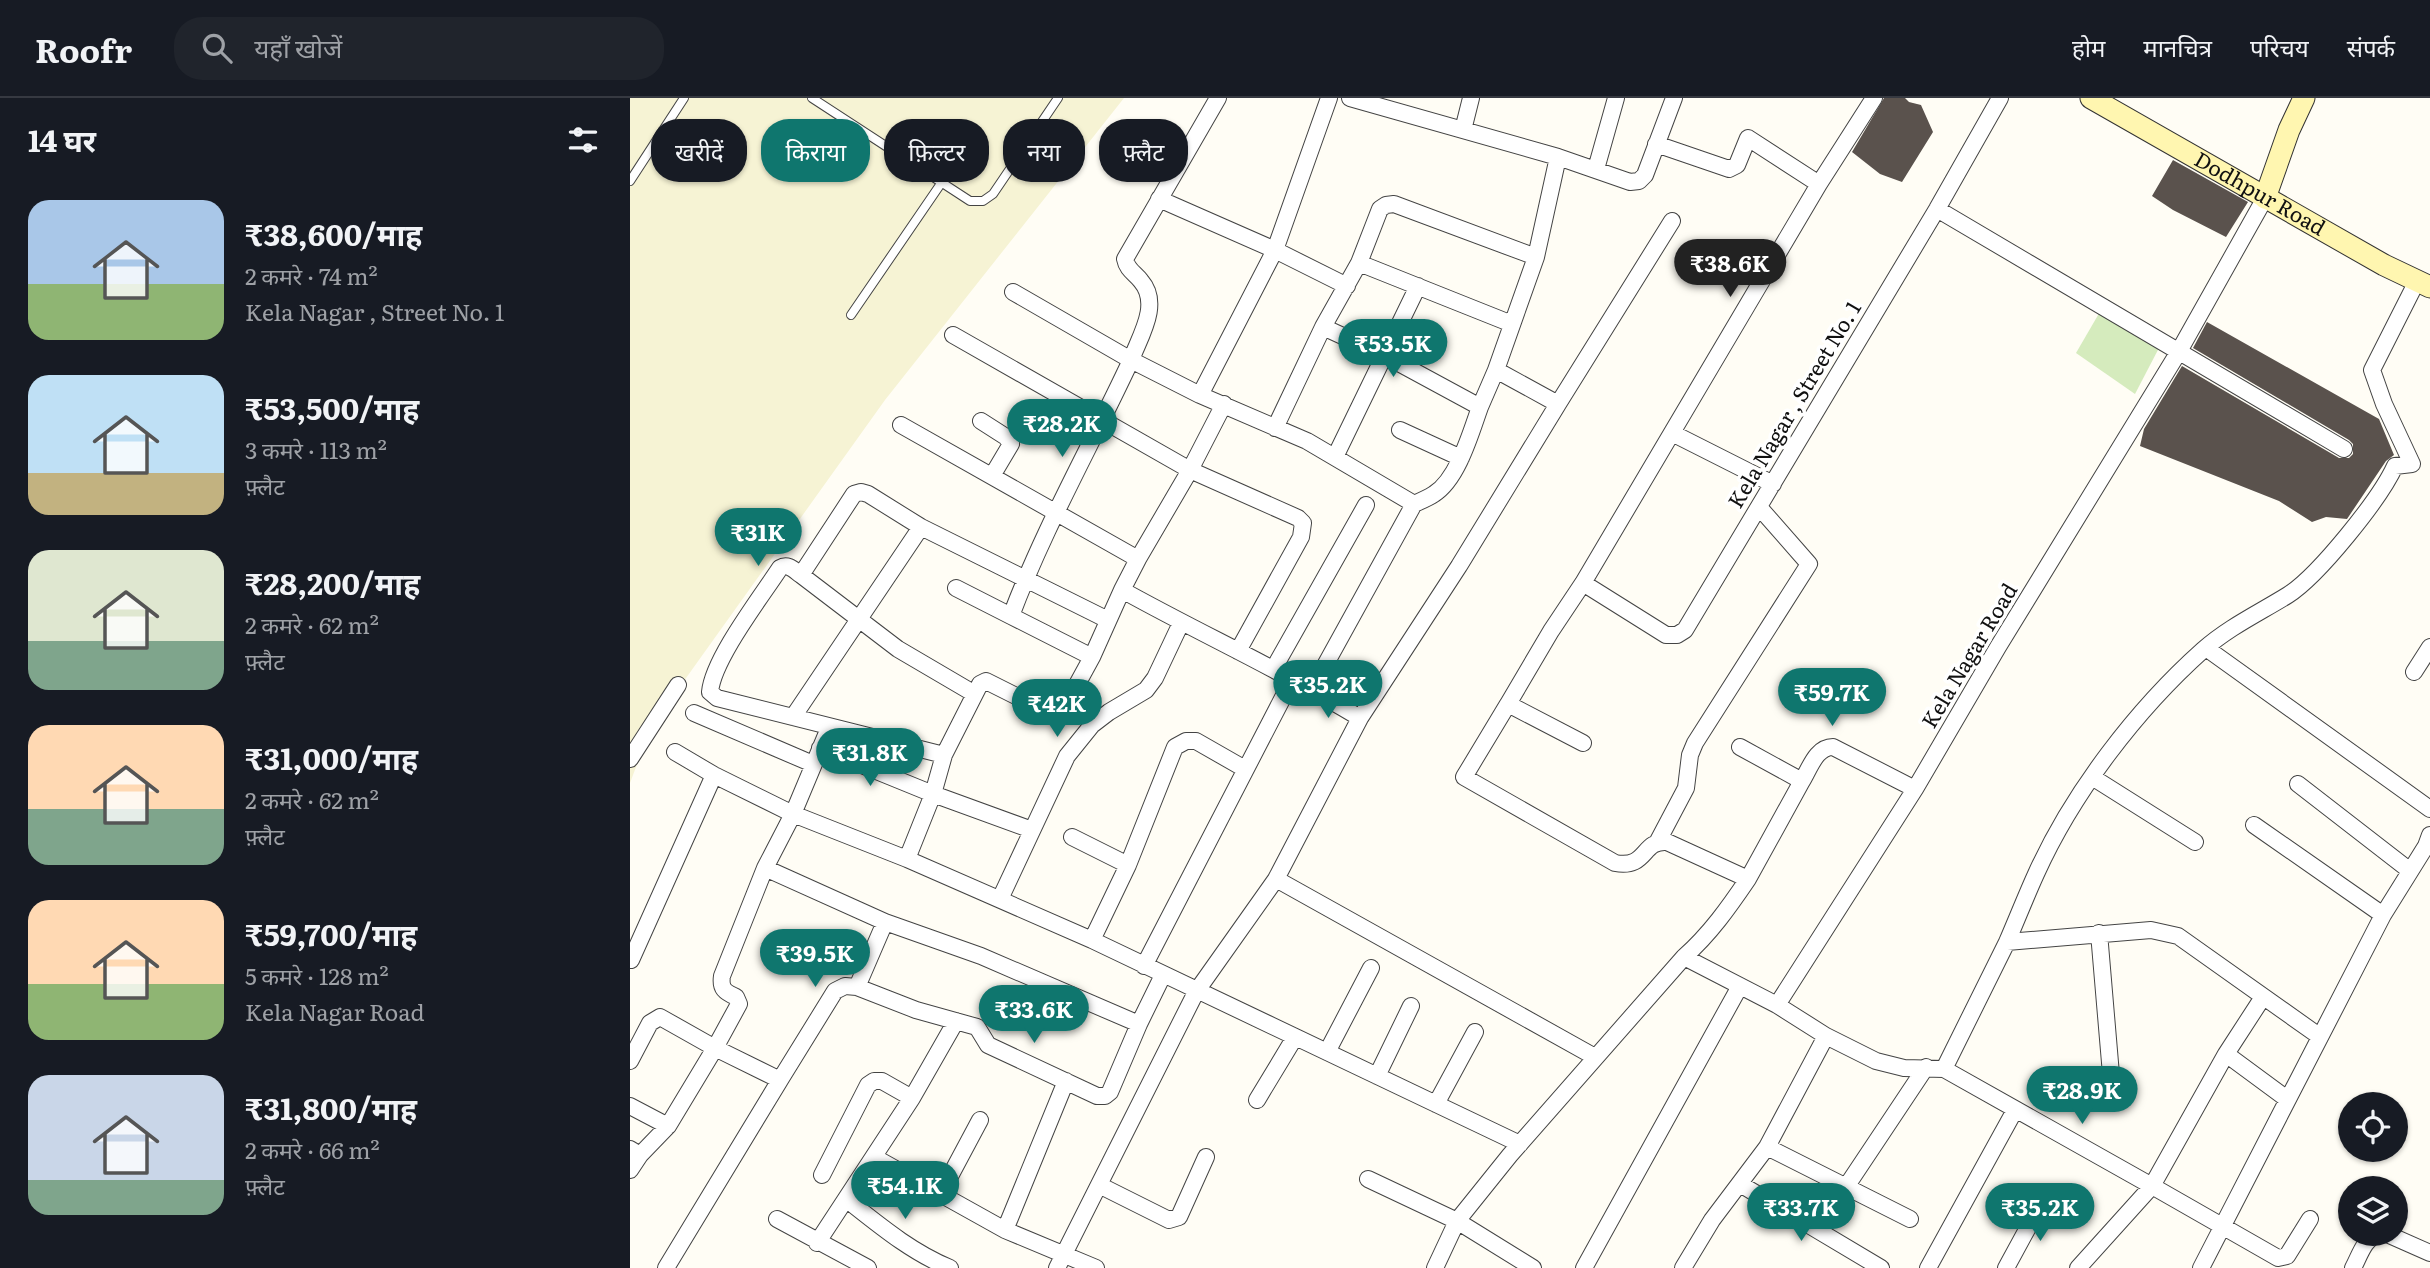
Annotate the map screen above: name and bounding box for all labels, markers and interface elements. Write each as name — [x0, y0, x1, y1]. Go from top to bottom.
search box — [174, 17, 664, 80]
text: Roofr — [35, 24, 132, 73]
text: यहाँ खोजें — [254, 27, 342, 66]
icon: search — [198, 29, 236, 67]
text: होम — [2072, 29, 2105, 64]
text: मानचित्र — [2143, 29, 2212, 64]
text: परिचय — [2250, 29, 2309, 64]
text: संपर्क — [2347, 29, 2395, 64]
text: 14 घर — [28, 117, 96, 161]
chip: खरीदें — [651, 119, 747, 182]
chip: किराया — [761, 119, 870, 182]
chip: फ़िल्टर — [884, 119, 989, 182]
chip: नया — [1003, 119, 1085, 182]
chip: फ़्लैट — [1099, 119, 1188, 182]
icon: filters — [564, 121, 602, 159]
street label: Dodhpur Road — [2190, 142, 2332, 242]
text: ₹38,600/माह — [245, 211, 422, 255]
icon: home — [84, 228, 168, 312]
pin: ₹38.6K — [1673, 240, 1787, 299]
text: ₹38.6K — [1690, 245, 1770, 279]
text: 2 कमरे · 74 m² — [245, 258, 378, 292]
text: Kela Nagar , Street No. 1 — [245, 294, 504, 328]
street label: Kela Nagar , Street No. 1 — [1719, 294, 1867, 513]
pin: ₹53.5K — [1336, 320, 1450, 379]
text: ₹53.5K — [1354, 325, 1432, 359]
text: ₹53,500/माह — [245, 385, 419, 429]
pin: ₹28.2K — [1005, 400, 1119, 459]
icon: home — [84, 403, 168, 487]
text: ₹28.2K — [1023, 405, 1101, 439]
text: 3 कमरे · 113 m² — [245, 432, 387, 466]
text: फ़्लैट — [245, 468, 285, 502]
pin: ₹31K — [717, 508, 799, 568]
text: ₹31K — [731, 514, 785, 548]
text: ₹28,200/माह — [245, 560, 420, 604]
street label: Kela Nagar Road — [1912, 576, 2023, 733]
icon: home — [84, 578, 168, 662]
text: 2 कमरे · 62 m² — [245, 607, 379, 641]
text: फ़्लैट — [245, 643, 285, 677]
pin: ₹35.2K — [1271, 660, 1385, 720]
text: ₹35.2K — [1289, 666, 1367, 700]
pin: ₹59.7K — [1775, 668, 1889, 728]
text: ₹59.7K — [1794, 674, 1870, 708]
pin: ₹42K — [1016, 680, 1098, 739]
text: ₹42K — [1028, 685, 1086, 719]
pin: ₹31.8K — [813, 728, 927, 788]
text: ₹31.8K — [832, 734, 908, 768]
text: ₹31,000/माह — [245, 735, 418, 779]
icon: home — [84, 753, 168, 837]
text: 2 कमरे · 62 m² — [245, 782, 379, 816]
text: फ़्लैट — [245, 818, 285, 852]
text: ₹59,700/माह — [245, 911, 417, 955]
icon: home — [84, 928, 168, 1012]
pin: ₹39.5K — [758, 930, 872, 989]
text: ₹39.5K — [776, 935, 854, 969]
text: 5 कमरे · 128 m² — [245, 958, 389, 992]
pin: ₹33.6K — [977, 986, 1091, 1045]
text: ₹33.6K — [995, 991, 1073, 1025]
text: Kela Nagar Road — [245, 994, 425, 1028]
pin: ₹28.9K — [2025, 1066, 2139, 1126]
text: ₹28.9K — [2043, 1072, 2121, 1106]
text: ₹31,800/माह — [245, 1085, 417, 1129]
map controls — [2338, 1092, 2408, 1246]
button: locate — [2338, 1092, 2408, 1162]
icon: home — [84, 1103, 168, 1187]
text: 2 कमरे · 66 m² — [245, 1132, 380, 1166]
pin: ₹54.1K — [848, 1162, 962, 1221]
text: ₹54.1K — [867, 1167, 943, 1201]
text: फ़्लैट — [245, 1168, 285, 1202]
button: layers — [2338, 1176, 2408, 1246]
pin: ₹33.7K — [1744, 1184, 1858, 1243]
pin: ₹35.2K — [1983, 1184, 2097, 1243]
text: ₹33.7K — [1763, 1189, 1839, 1223]
text: ₹35.2K — [2001, 1189, 2079, 1223]

